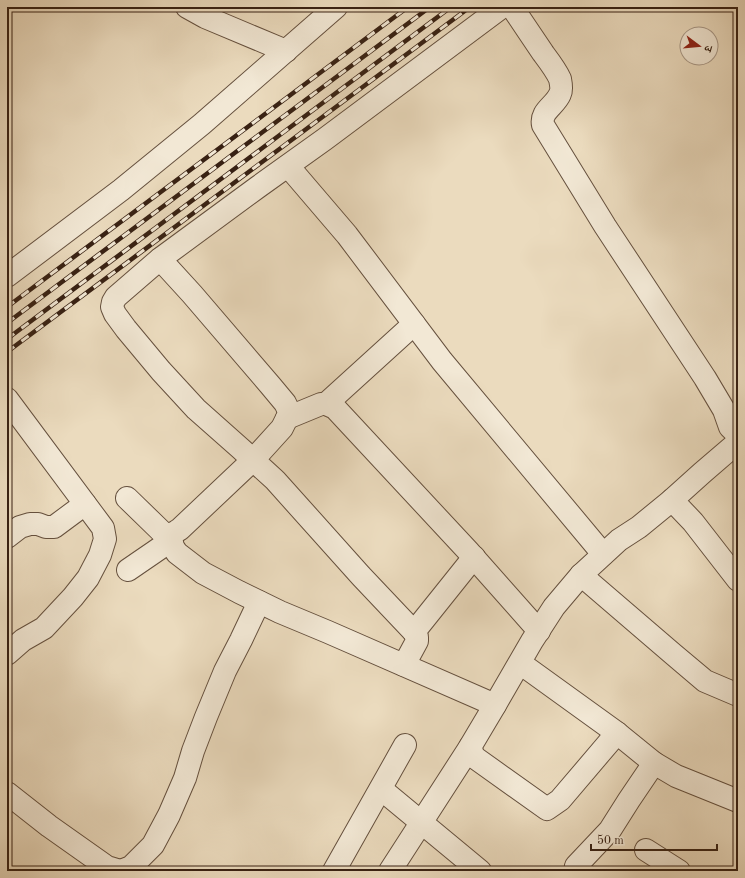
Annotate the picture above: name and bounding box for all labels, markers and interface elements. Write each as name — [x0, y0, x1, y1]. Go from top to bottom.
north arrow — [679, 26, 719, 66]
text: उ — [701, 43, 714, 54]
scale bar — [591, 826, 717, 852]
text: 50 m — [597, 834, 624, 847]

